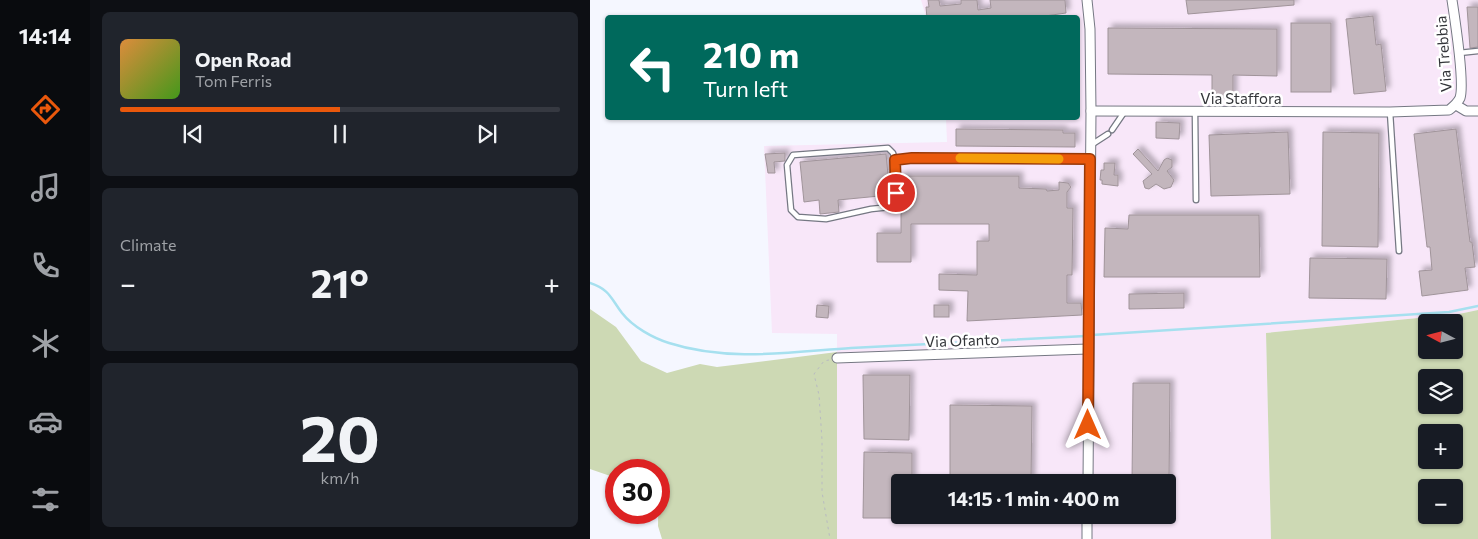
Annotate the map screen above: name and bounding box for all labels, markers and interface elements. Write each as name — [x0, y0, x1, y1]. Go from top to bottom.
street label: Via Trebbia — [1431, 15, 1455, 93]
text: 14:14 — [19, 22, 71, 49]
text: 210 m — [703, 32, 799, 75]
icon: left — [620, 35, 685, 100]
text: Open Road — [195, 48, 291, 71]
text: Tom Ferris — [195, 71, 272, 90]
text: Turn left — [703, 75, 788, 102]
street label: Via Staffora — [1200, 89, 1282, 107]
icon: directions — [28, 92, 63, 127]
icon: previous — [179, 120, 207, 148]
icon: pause — [326, 120, 354, 148]
icon: next — [473, 120, 501, 148]
icon: music — [28, 170, 63, 205]
pin — [875, 172, 917, 214]
icon: arrive — [882, 179, 910, 207]
text: Climate — [120, 235, 176, 254]
icon: phone — [28, 248, 63, 283]
text: 21° — [311, 259, 369, 306]
text: − — [120, 266, 136, 300]
text: + — [544, 266, 560, 300]
north arrow — [1418, 314, 1462, 359]
map controls — [1418, 314, 1463, 524]
icon: climate — [28, 326, 63, 361]
street label: Via Ofanto — [925, 330, 1000, 350]
button: layers — [1418, 369, 1463, 414]
text: 20 — [300, 396, 380, 475]
position arrow — [1061, 398, 1113, 450]
icon: car — [28, 404, 63, 439]
button: + — [1418, 424, 1463, 469]
speed limit sign: 30 — [605, 459, 670, 524]
text: km/h — [321, 468, 359, 487]
button: − — [1418, 479, 1463, 524]
icon: filters — [28, 482, 63, 517]
text: 14:15 · 1 min · 400 m — [948, 487, 1119, 510]

